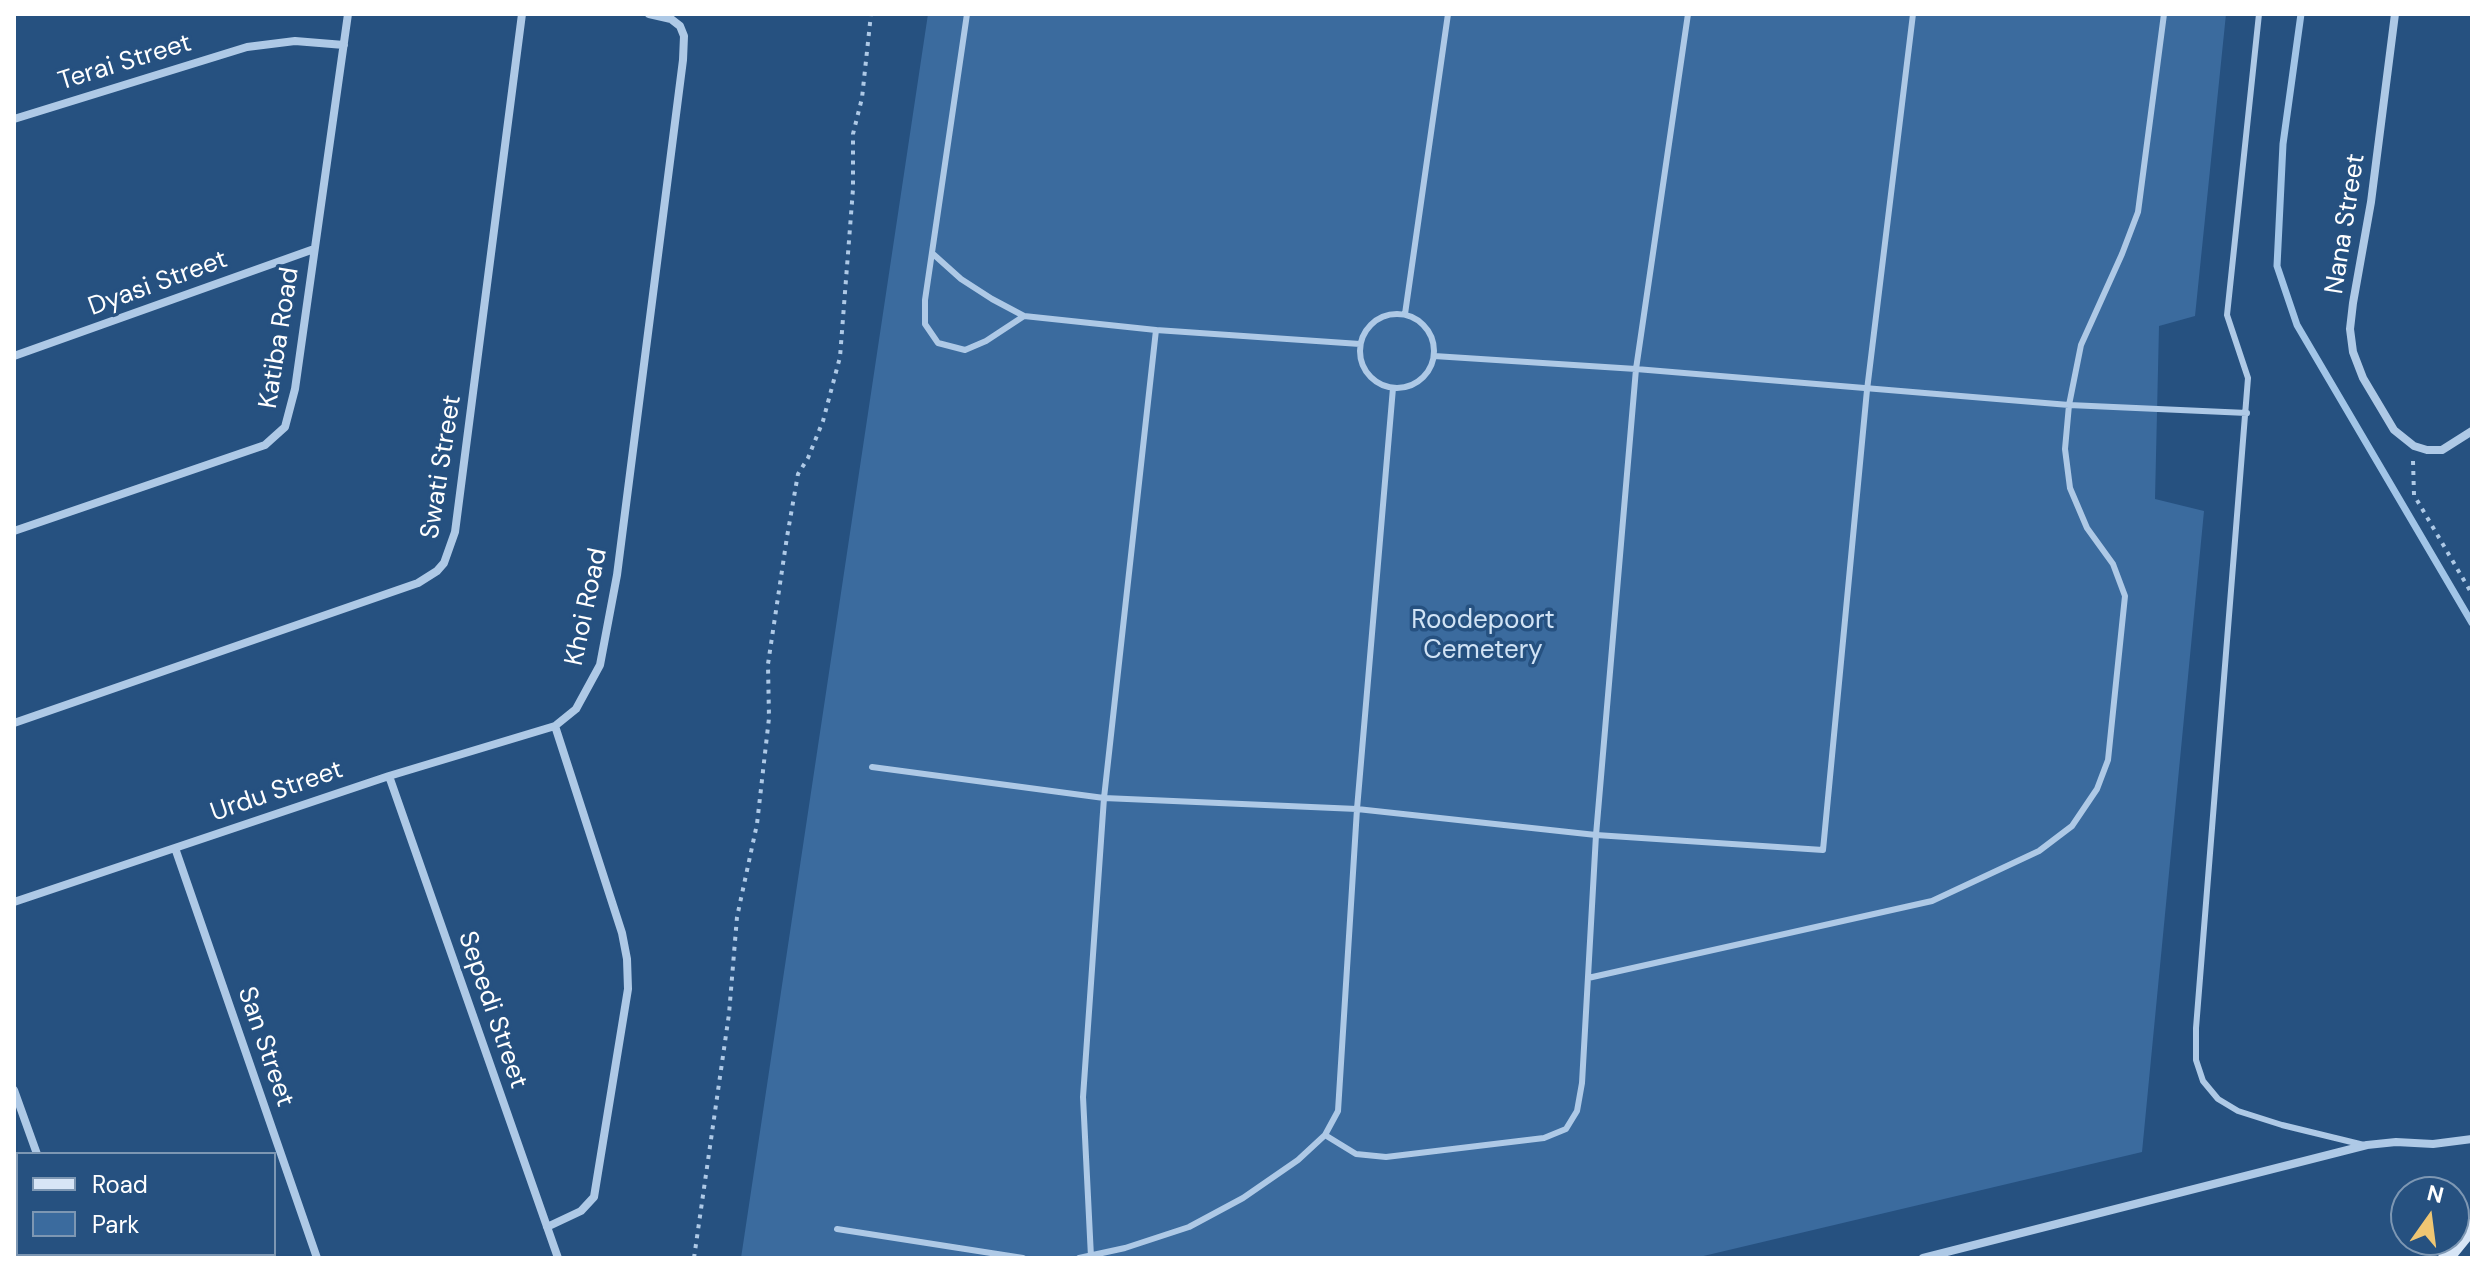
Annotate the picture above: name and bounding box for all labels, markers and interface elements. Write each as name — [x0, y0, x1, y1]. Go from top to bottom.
street label: Terai Street — [55, 28, 195, 98]
street label: Nana Street — [2320, 152, 2372, 296]
street label: Dyasi Street — [84, 244, 232, 324]
street label: Katiba Road — [253, 265, 307, 411]
street label: Swati Street — [415, 393, 469, 541]
street label: Khoi Road — [559, 545, 615, 669]
park label: Roodepoort Cemetery — [1411, 605, 1555, 666]
street label: Urdu Street — [207, 755, 347, 829]
street label: Sepedi Street — [451, 927, 533, 1093]
street label: San Street — [230, 983, 300, 1111]
legend — [16, 1152, 276, 1256]
text: Road — [92, 1169, 148, 1200]
north arrow — [2390, 1176, 2470, 1256]
text: N — [2424, 1178, 2447, 1210]
text: Park — [92, 1209, 139, 1240]

